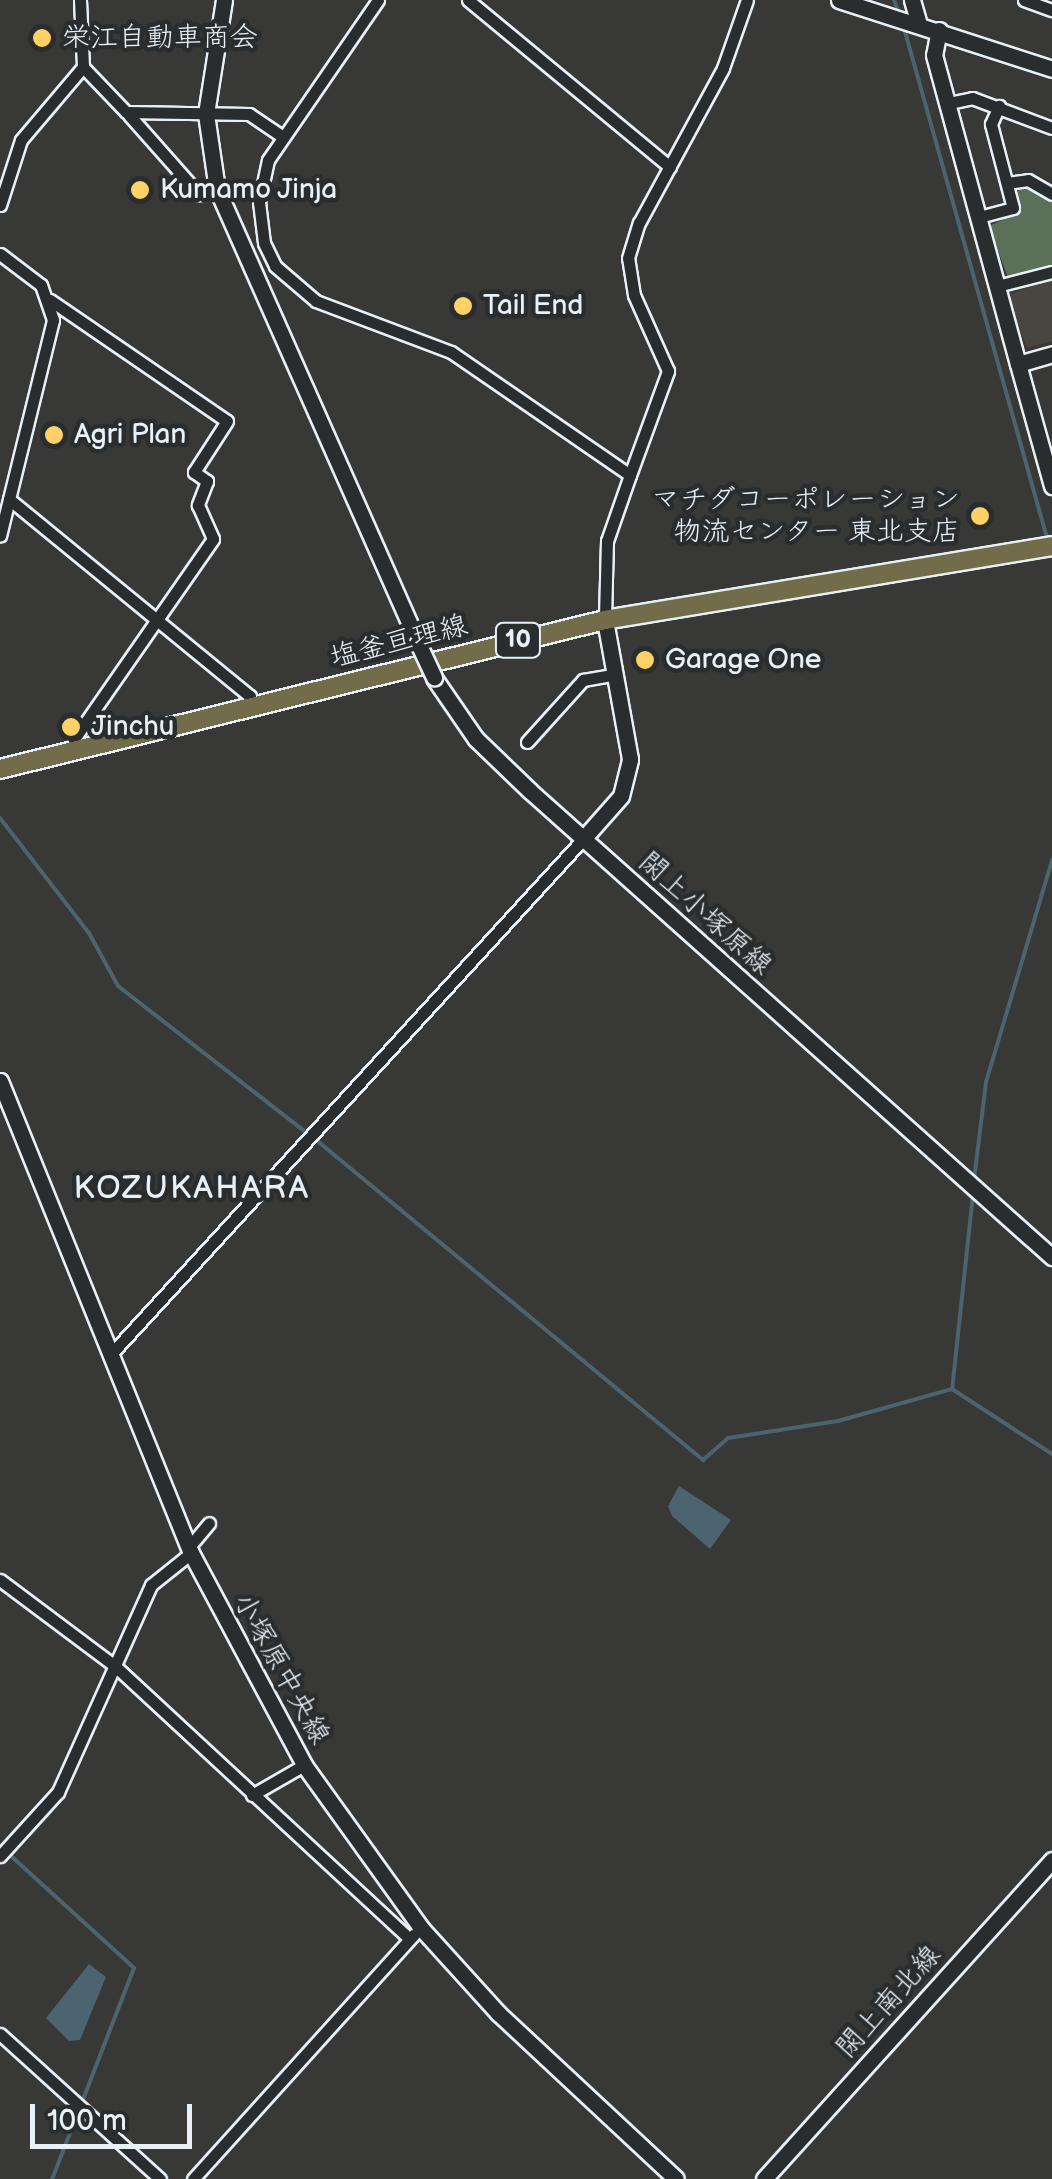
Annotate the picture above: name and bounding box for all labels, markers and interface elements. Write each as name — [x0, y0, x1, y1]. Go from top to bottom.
place label: 栄江自動車商会 — [62, 21, 258, 55]
marker: 栄江自動車商会 — [31, 27, 53, 49]
place label: Kumamo Jinja — [160, 173, 339, 207]
marker: Kumamo Jinja — [129, 179, 151, 201]
place label: Tail End — [483, 289, 583, 323]
marker: Tail End — [452, 295, 474, 317]
place label: Agri Plan — [74, 418, 186, 452]
marker: Agri Plan — [43, 424, 65, 446]
place label: マチダコーポレーション 物流センター 東北支店 — [651, 483, 960, 549]
marker: マチダコーポレーション 物流センター 東北支店 — [969, 505, 991, 527]
street label: 塩釜亘理線 — [327, 609, 471, 675]
road number: 10 — [493, 620, 543, 660]
place label: Garage One — [665, 643, 821, 677]
marker: Garage One — [634, 649, 656, 671]
place label: Jinchu — [91, 710, 174, 744]
marker: Jinchu — [60, 716, 82, 738]
street label: 閖上小塚原線 — [631, 845, 779, 983]
district label: KOZUKAHARA — [73, 1170, 311, 1208]
street label: 小塚原中央線 — [226, 1587, 336, 1751]
street label: 閖上南北線 — [830, 1939, 948, 2065]
scale bar — [35, 2084, 198, 2146]
text: 100 m — [47, 2103, 127, 2139]

